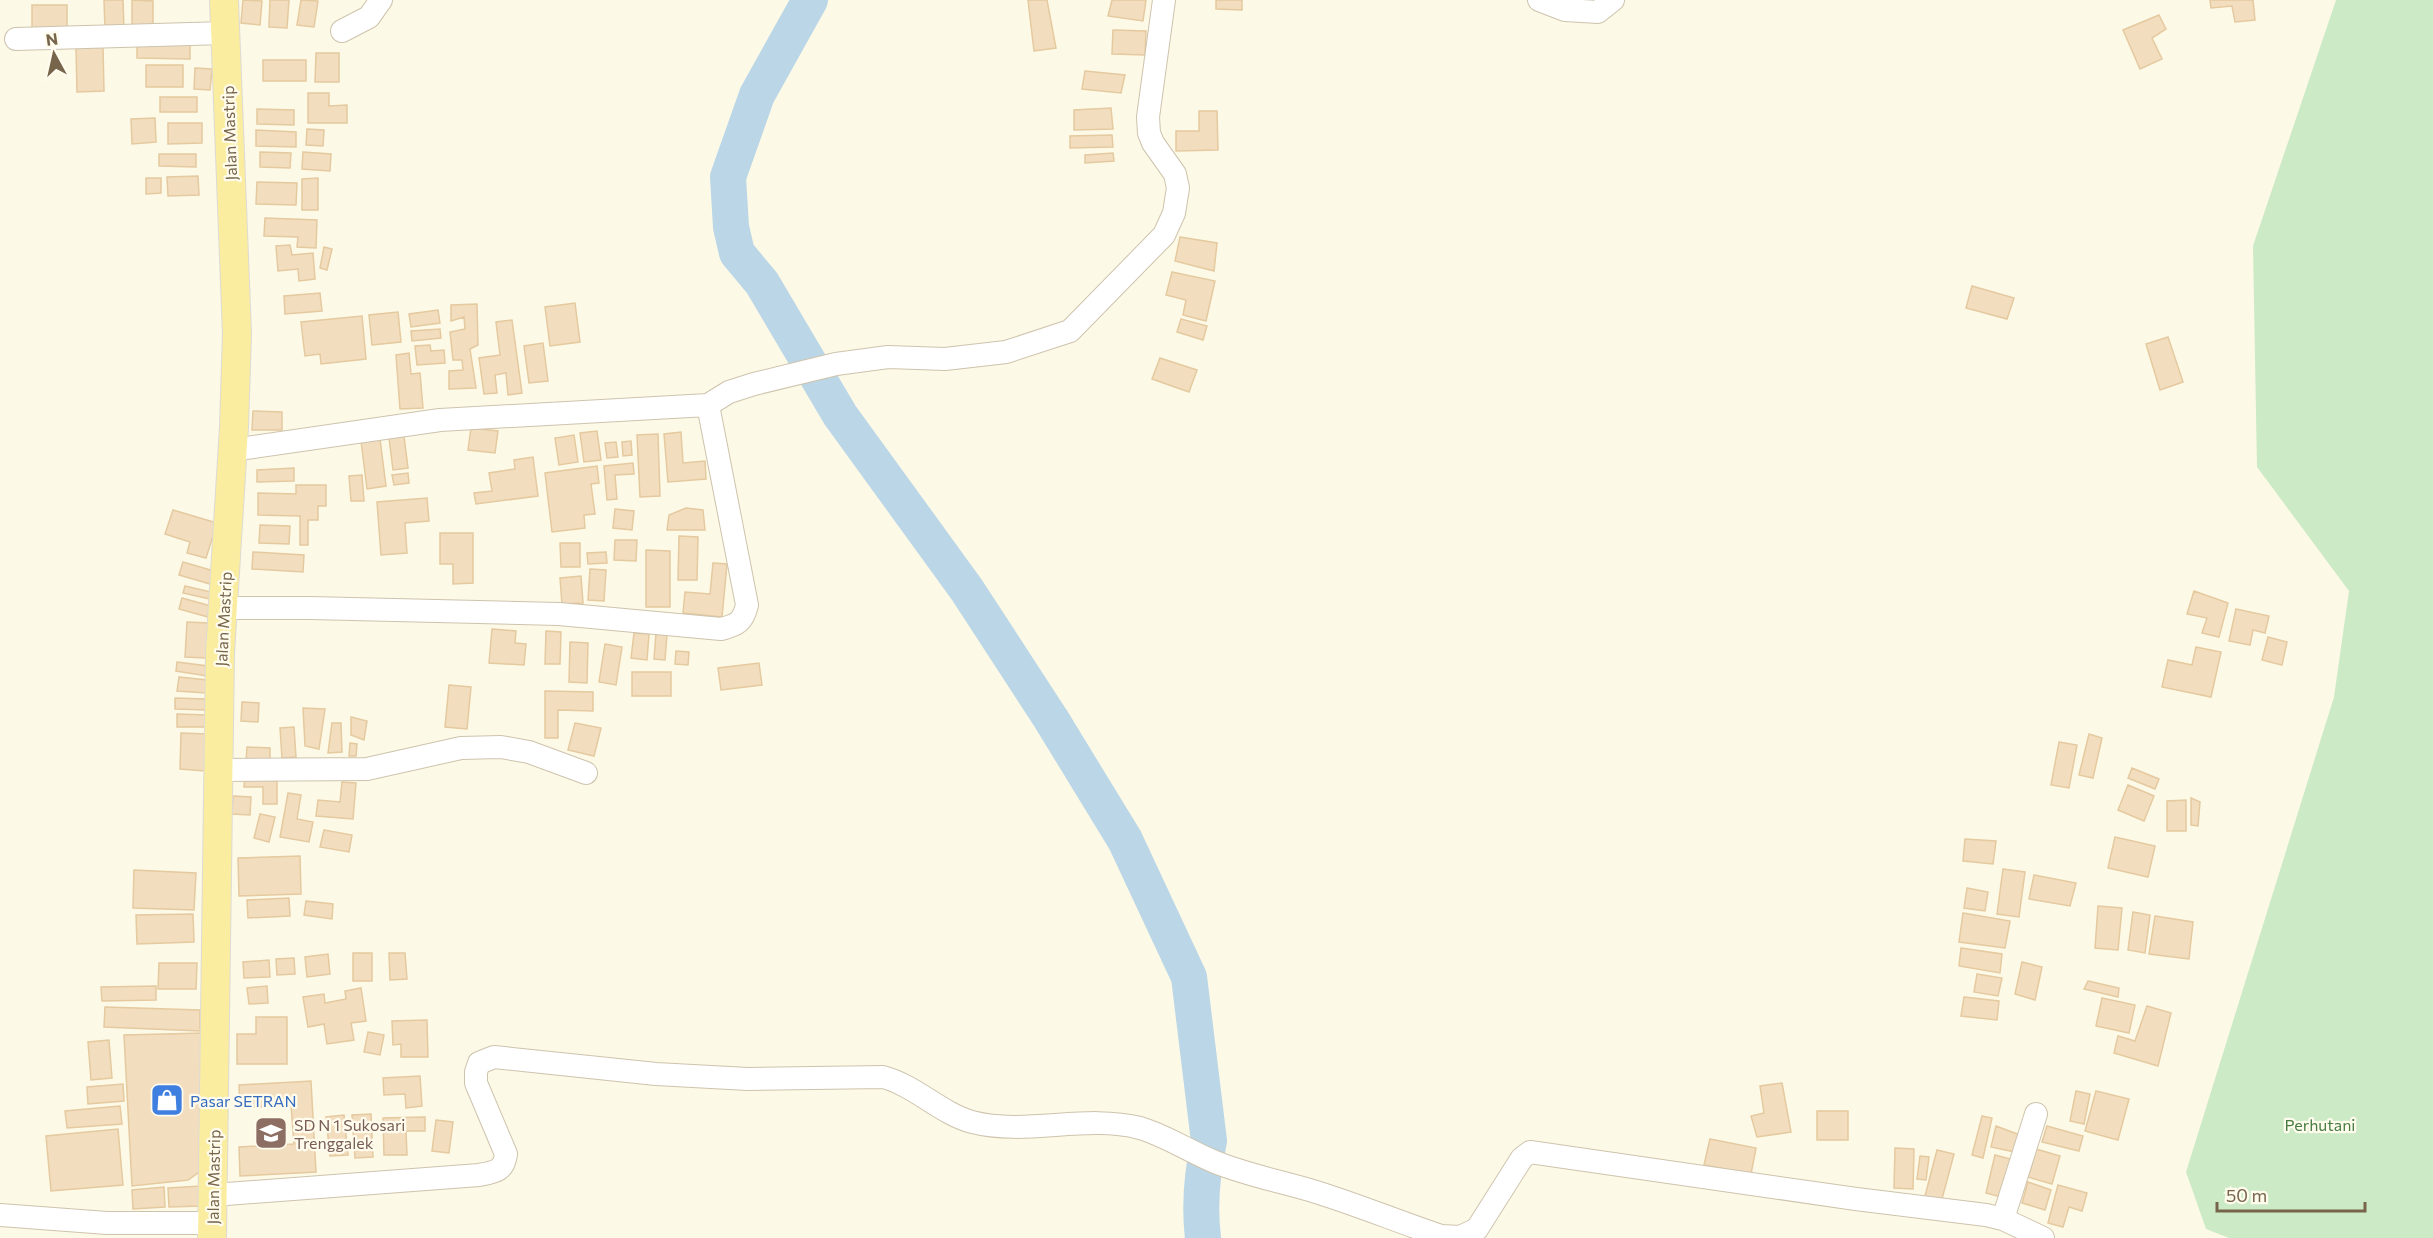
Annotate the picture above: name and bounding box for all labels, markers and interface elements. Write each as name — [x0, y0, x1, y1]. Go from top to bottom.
north arrow — [24, 24, 84, 84]
text: N — [45, 28, 59, 49]
street label: Jalan Mastrip — [218, 85, 240, 181]
street label: Jalan Mastrip — [211, 571, 235, 667]
shop icon: Pasar SETRAN — [149, 1082, 185, 1118]
place label: Pasar SETRAN — [190, 1091, 296, 1110]
school or university icon: SD N 1 Sukosari Trenggalek — [253, 1115, 289, 1151]
place label: SD N 1 Sukosari Trenggalek — [294, 1115, 405, 1152]
park label: Perhutani — [2285, 1115, 2355, 1134]
street label: Jalan Mastrip — [203, 1129, 223, 1225]
scale bar — [2217, 1175, 2366, 1213]
text: 50 m — [2226, 1184, 2267, 1206]

